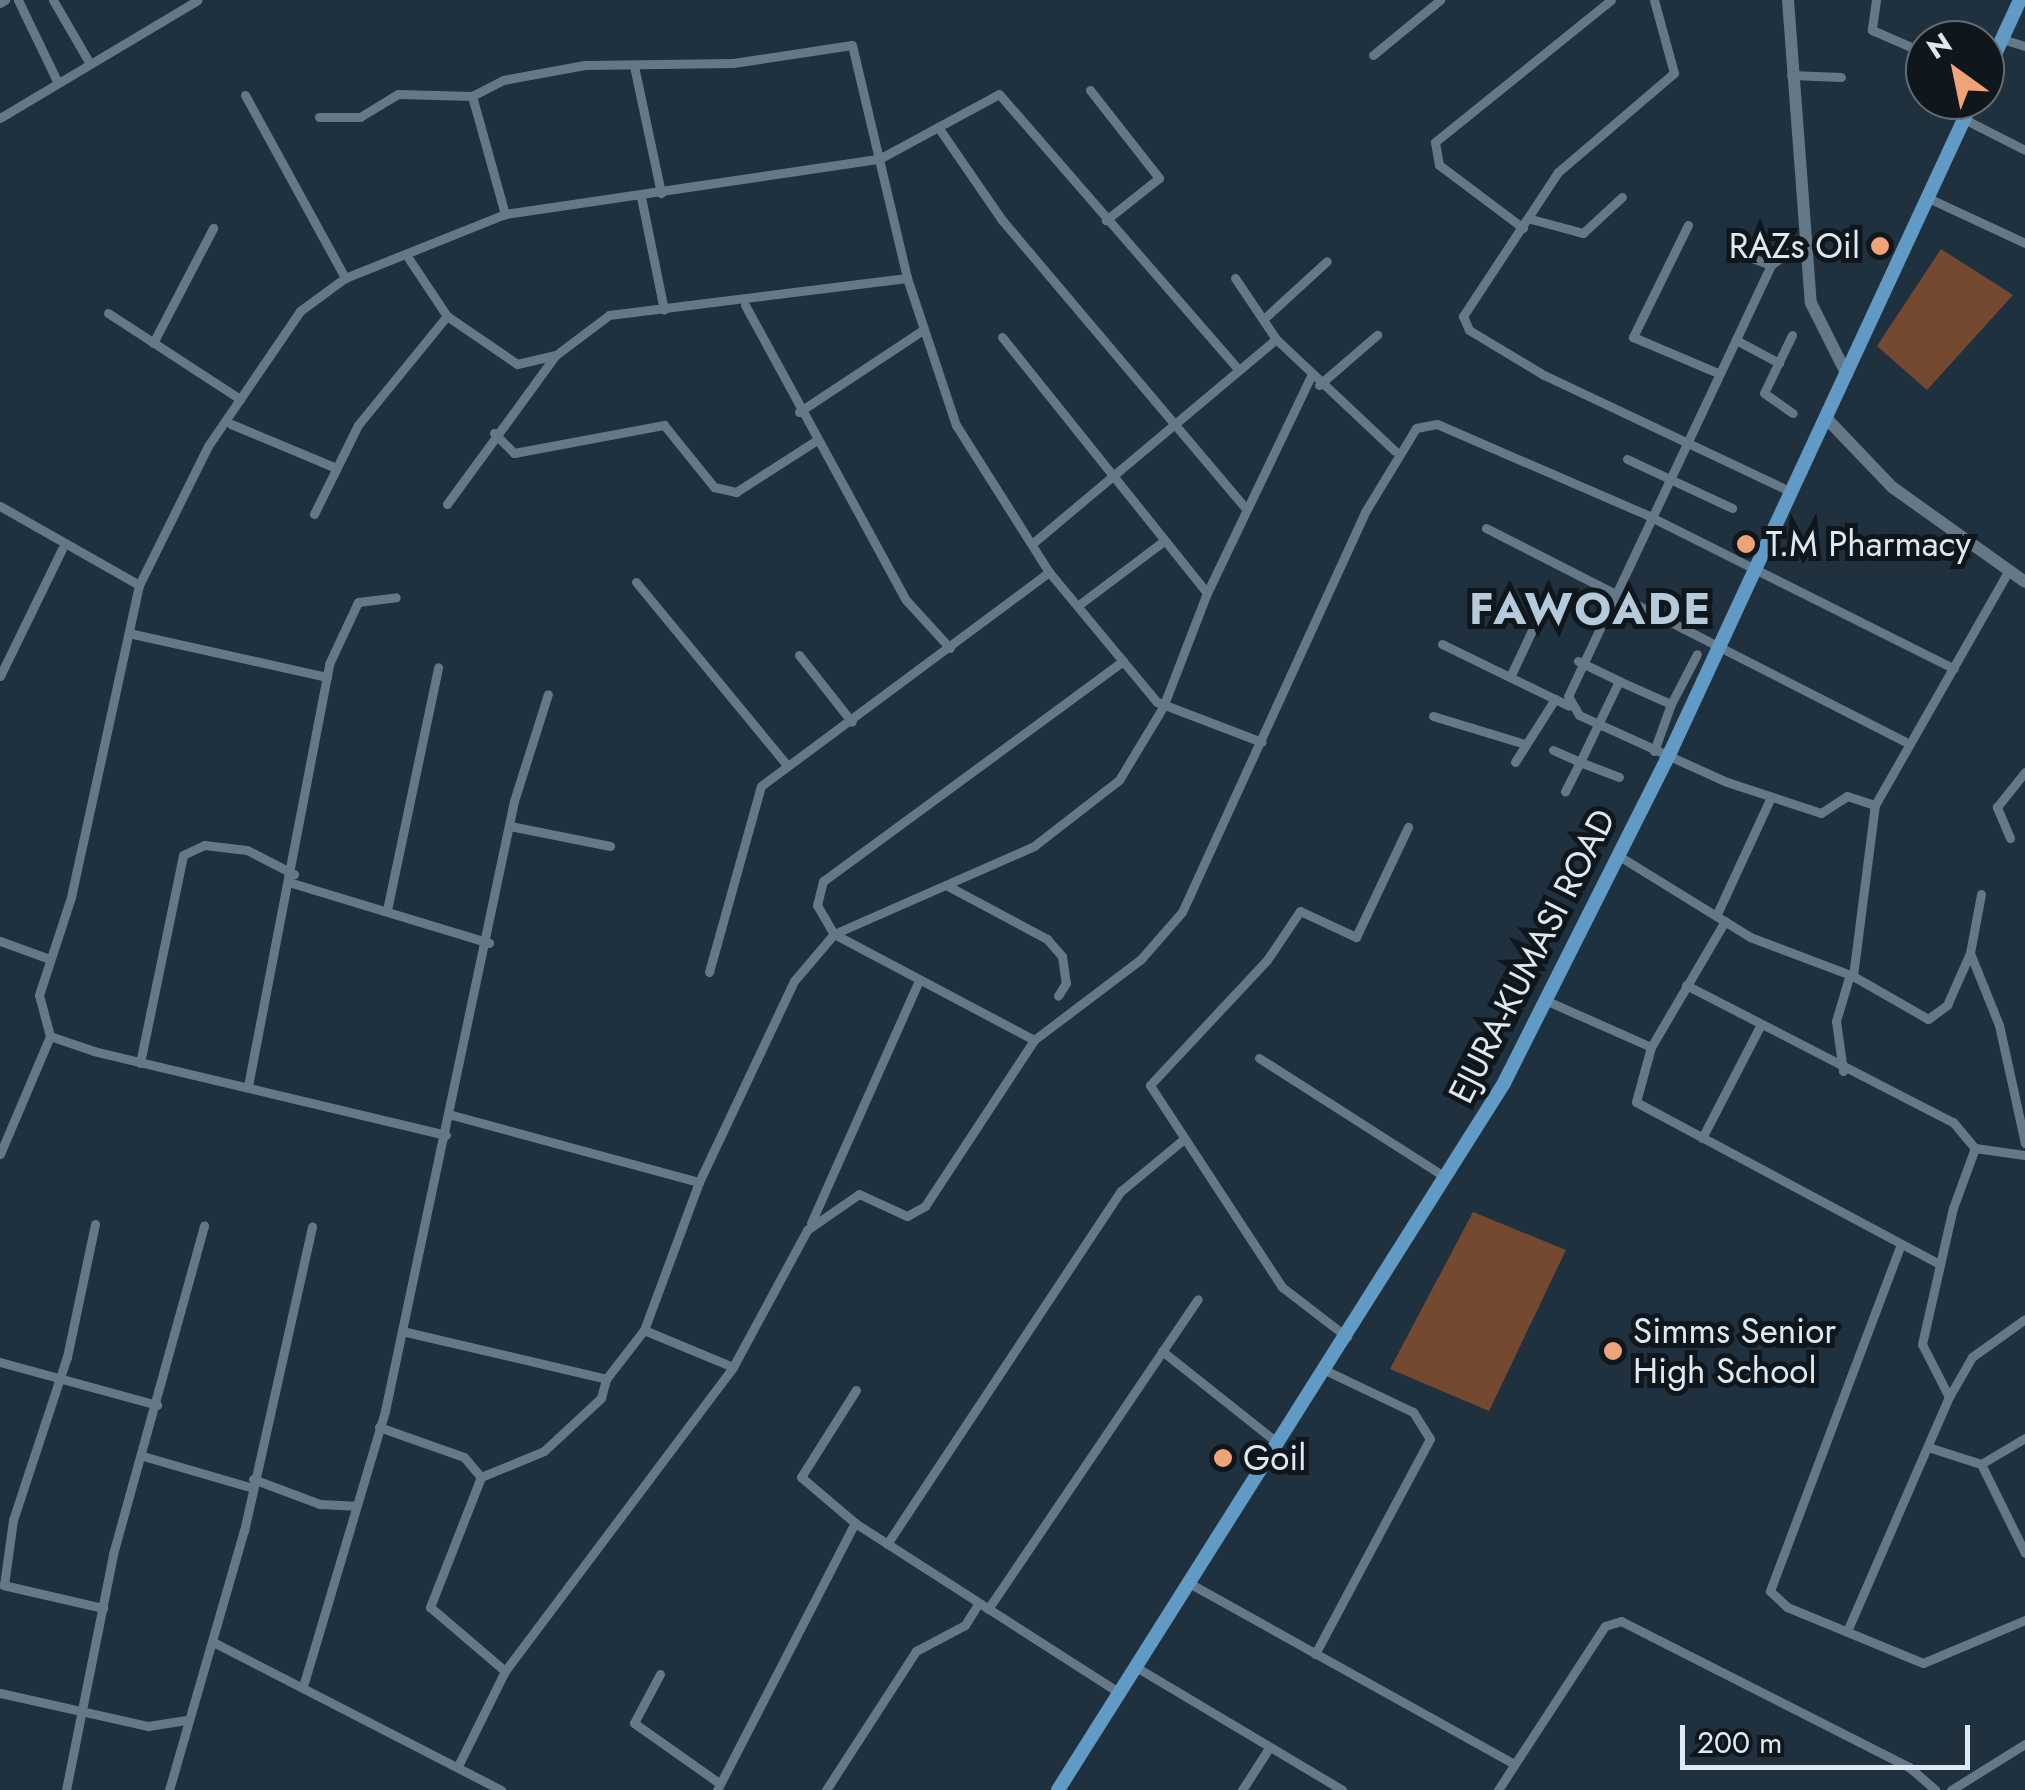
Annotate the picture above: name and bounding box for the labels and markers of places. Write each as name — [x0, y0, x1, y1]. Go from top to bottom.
place label: RAZs Oil — [1729, 225, 1860, 267]
marker: RAZs Oil — [1869, 235, 1891, 257]
place label: T.M Pharmacy — [1766, 523, 1971, 565]
marker: T.M Pharmacy — [1735, 533, 1757, 555]
place label: Simms Senior High School — [1633, 1310, 1836, 1392]
marker: Simms Senior High School — [1602, 1340, 1624, 1362]
place label: Goil — [1243, 1437, 1306, 1479]
marker: Goil — [1212, 1447, 1234, 1469]

